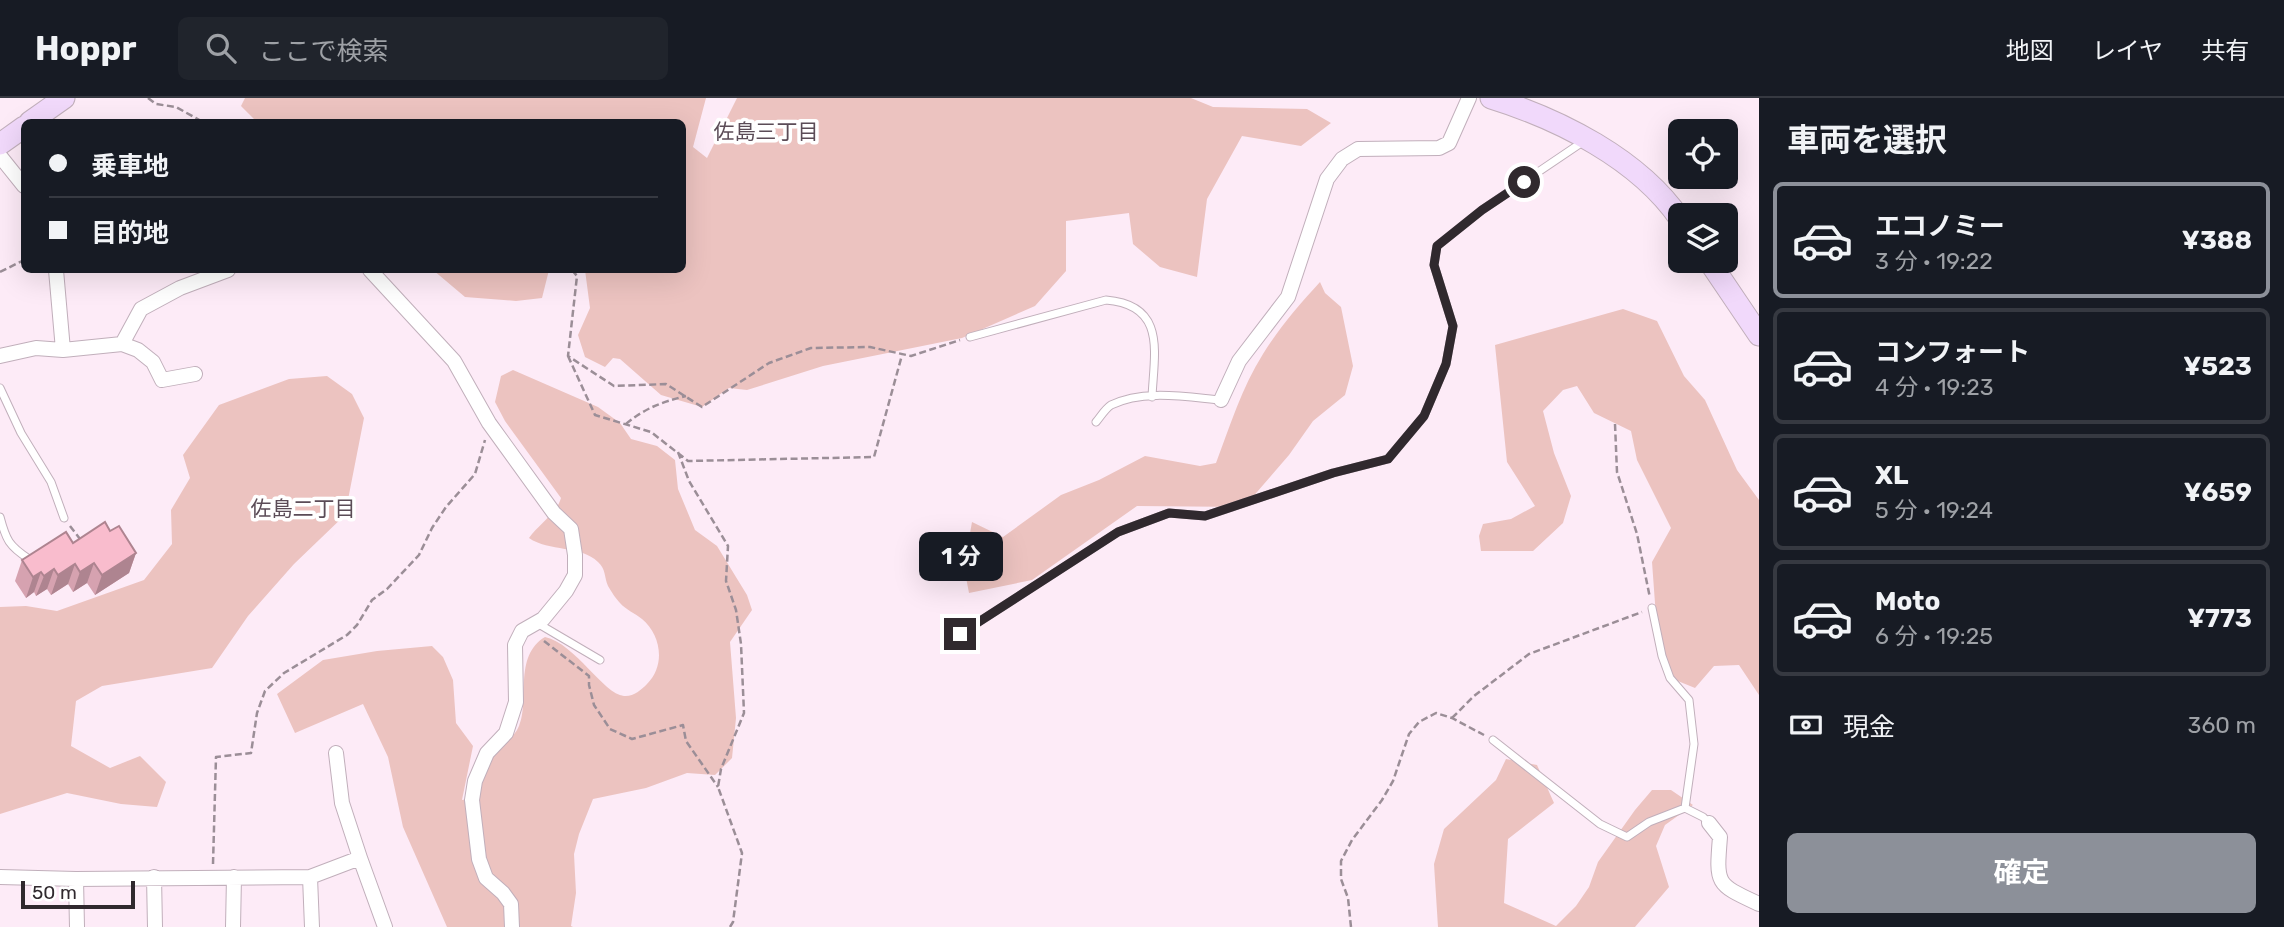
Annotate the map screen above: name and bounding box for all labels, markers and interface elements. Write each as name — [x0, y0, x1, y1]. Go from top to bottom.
search box — [178, 17, 668, 80]
text: Hoppr — [35, 29, 136, 68]
icon: search — [202, 29, 240, 67]
text: ここで検索 — [258, 36, 388, 67]
text: 地図 — [2006, 37, 2054, 65]
text: レイヤ — [2092, 37, 2163, 65]
text: 共有 — [2201, 37, 2249, 65]
district label: 佐島三丁目 — [714, 119, 819, 144]
map controls — [1668, 119, 1738, 273]
button: locate — [1668, 119, 1738, 189]
text: 車両を選択 — [1787, 121, 1947, 159]
text: 乗車地 — [91, 151, 169, 182]
route start — [1508, 166, 1540, 198]
button: layers — [1668, 203, 1738, 273]
icon: car — [1791, 209, 1854, 272]
text: エコノミー — [1875, 211, 2005, 242]
text: 目的地 — [91, 218, 169, 249]
text: ¥388 — [2182, 225, 2252, 256]
text: 3 分 · 19:22 — [1875, 247, 1993, 275]
icon: car — [1791, 335, 1854, 398]
text: コンフォート — [1875, 337, 2030, 368]
text: ¥523 — [2183, 351, 2252, 382]
text: 4 分 · 19:23 — [1875, 373, 1993, 401]
text: XL — [1875, 460, 1908, 491]
icon: car — [1791, 461, 1854, 524]
text: ¥659 — [2184, 477, 2252, 508]
district label: 佐島二丁目 — [251, 496, 356, 521]
text: 5 分 · 19:24 — [1875, 496, 1993, 524]
callout: 1 分 — [918, 532, 1002, 582]
text: 1 分 — [941, 542, 981, 570]
text: Moto — [1875, 586, 1940, 617]
icon: car — [1791, 587, 1854, 650]
text: ¥773 — [2187, 603, 2252, 634]
route end — [944, 618, 976, 650]
text: 6 分 · 19:25 — [1875, 622, 1993, 650]
icon: cash — [1787, 706, 1825, 744]
text: 360 m — [2188, 711, 2256, 739]
text: 現金 — [1843, 712, 1895, 743]
button: 確定 — [1787, 833, 2256, 913]
scale bar — [21, 878, 135, 910]
text: 50 m — [32, 881, 77, 904]

